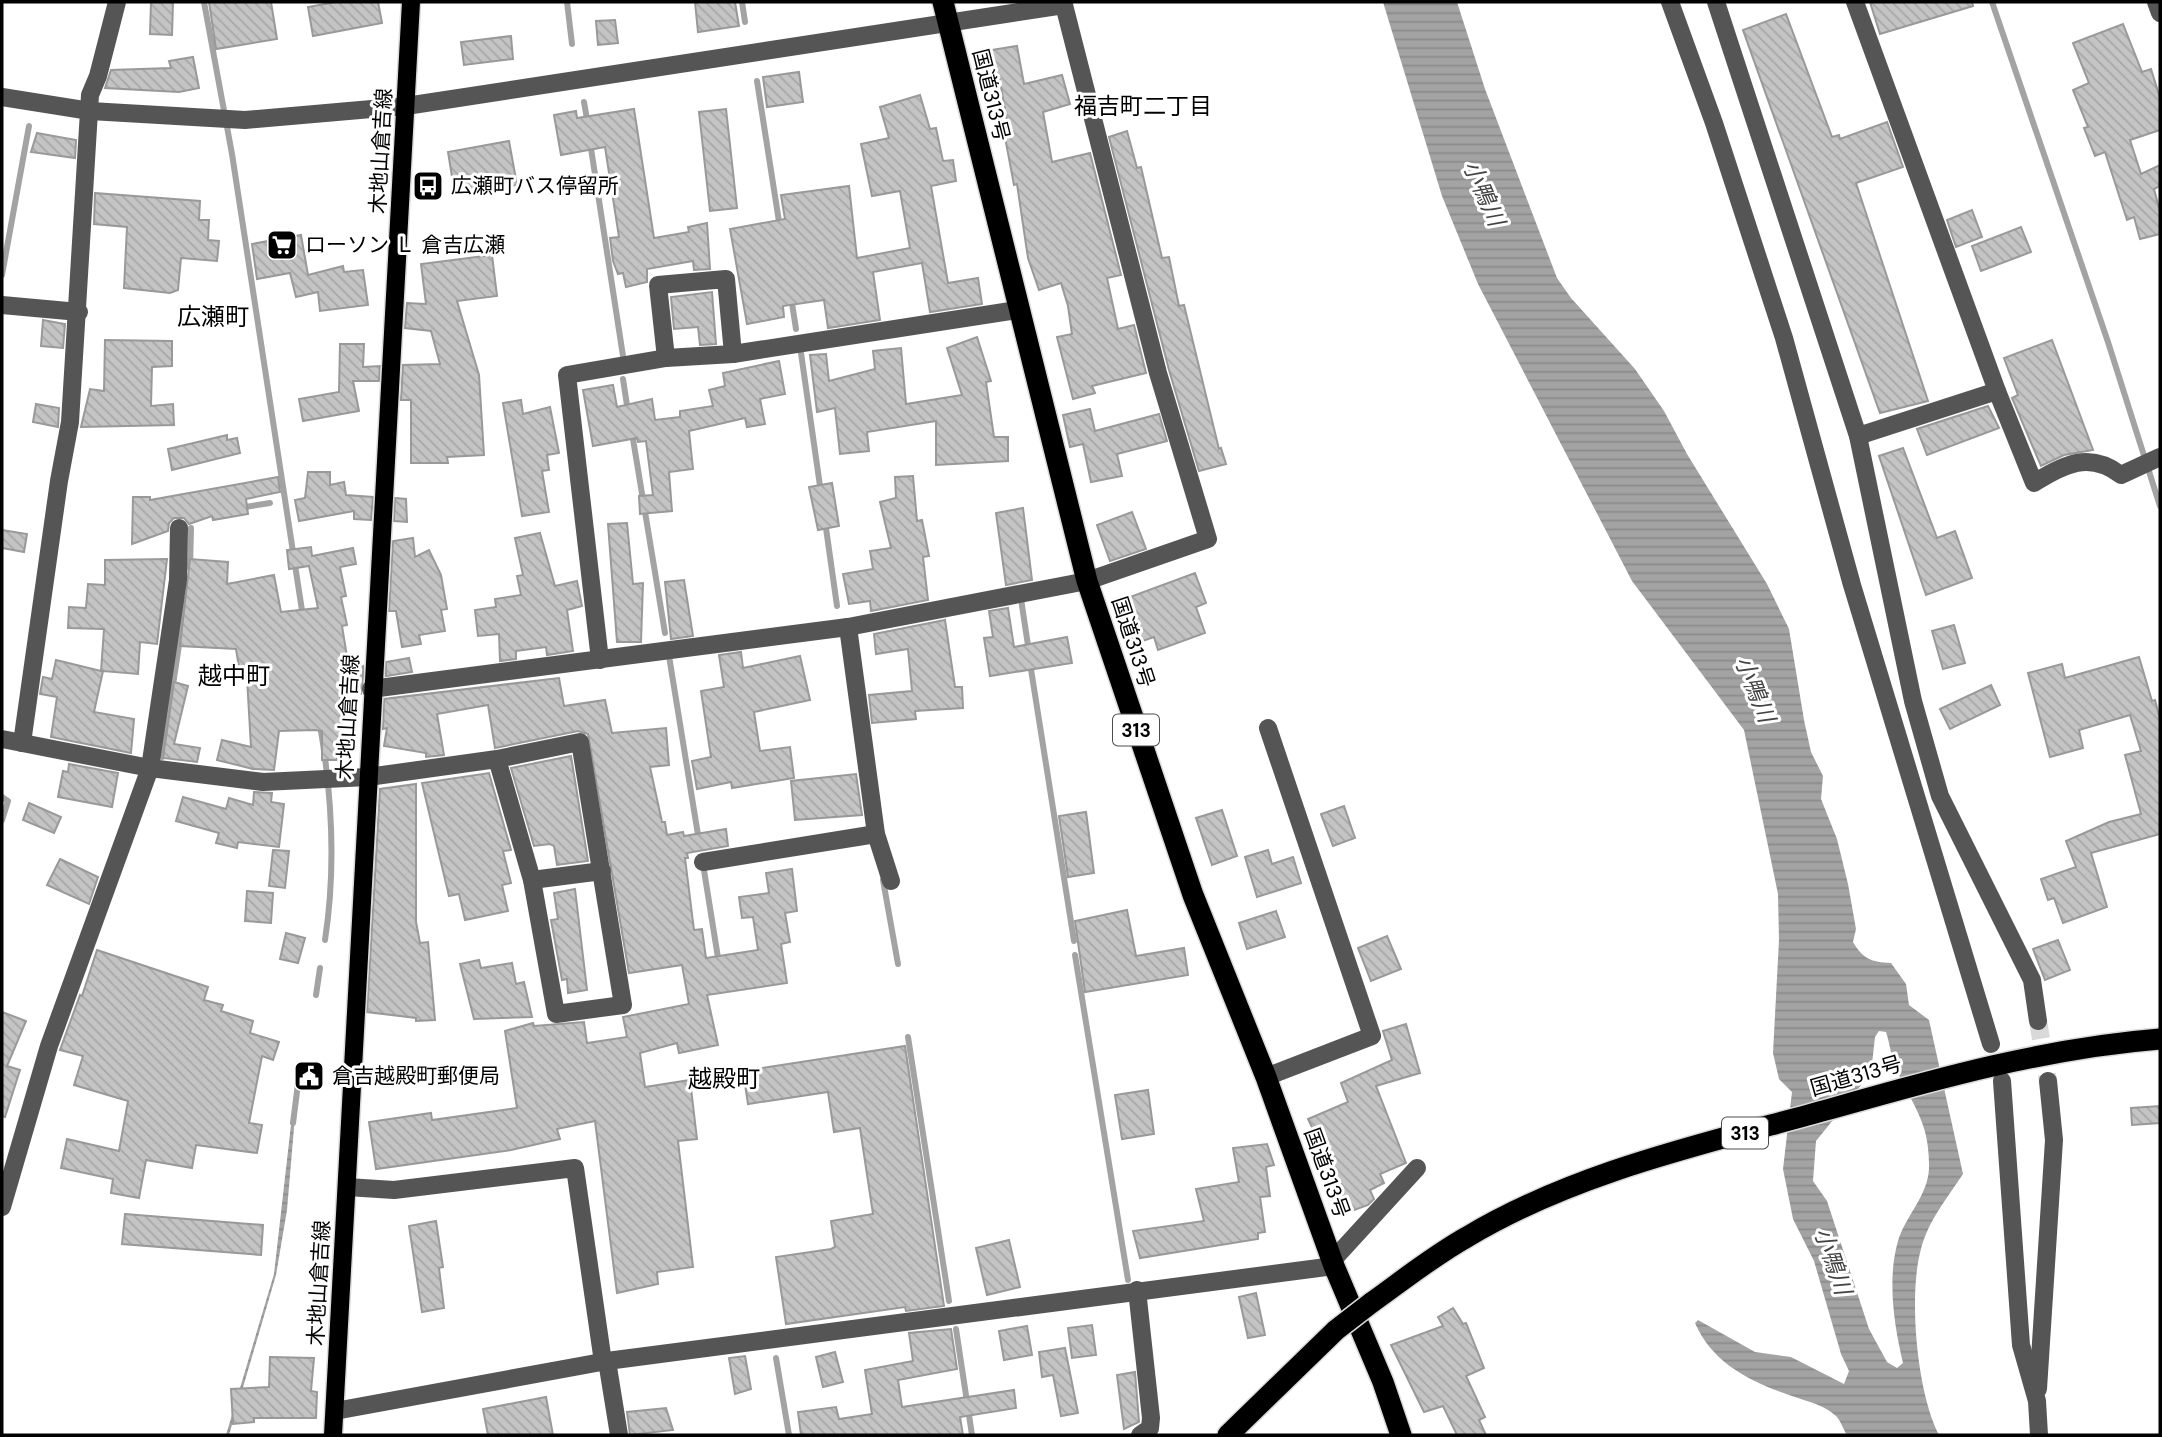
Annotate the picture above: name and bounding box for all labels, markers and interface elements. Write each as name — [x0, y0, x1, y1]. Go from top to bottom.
street label: 国道313号 — [966, 46, 1016, 144]
street label: 木地山倉吉線 — [364, 87, 398, 215]
district label: 福吉町二丁目 — [1074, 91, 1212, 121]
water label: 小鴨川 — [1456, 155, 1513, 233]
bus stop icon: 広瀬町バス停留所 — [411, 169, 445, 203]
place label: 広瀬町バス停留所 — [451, 172, 619, 200]
supermarket icon: ローソン Ｌ 倉吉広瀬 — [265, 228, 299, 262]
place label: ローソン Ｌ 倉吉広瀬 — [305, 231, 505, 259]
district label: 広瀬町 — [177, 301, 249, 332]
street label: 国道313号 — [1105, 593, 1161, 691]
water label: 小鴨川 — [1728, 651, 1783, 729]
street label: 木地山倉吉線 — [331, 653, 365, 781]
district label: 越中町 — [198, 660, 270, 691]
road number: 313 — [1113, 715, 1159, 746]
street label: 国道313号 — [1807, 1050, 1905, 1102]
public building icon: 倉吉越殿町郵便局 — [292, 1059, 326, 1093]
place label: 倉吉越殿町郵便局 — [332, 1062, 500, 1090]
district label: 越殿町 — [688, 1063, 760, 1094]
road number: 313 — [1722, 1118, 1768, 1148]
street label: 国道313号 — [1298, 1124, 1356, 1222]
street label: 木地山倉吉線 — [302, 1219, 336, 1347]
water label: 小鴨川 — [1808, 1223, 1859, 1301]

